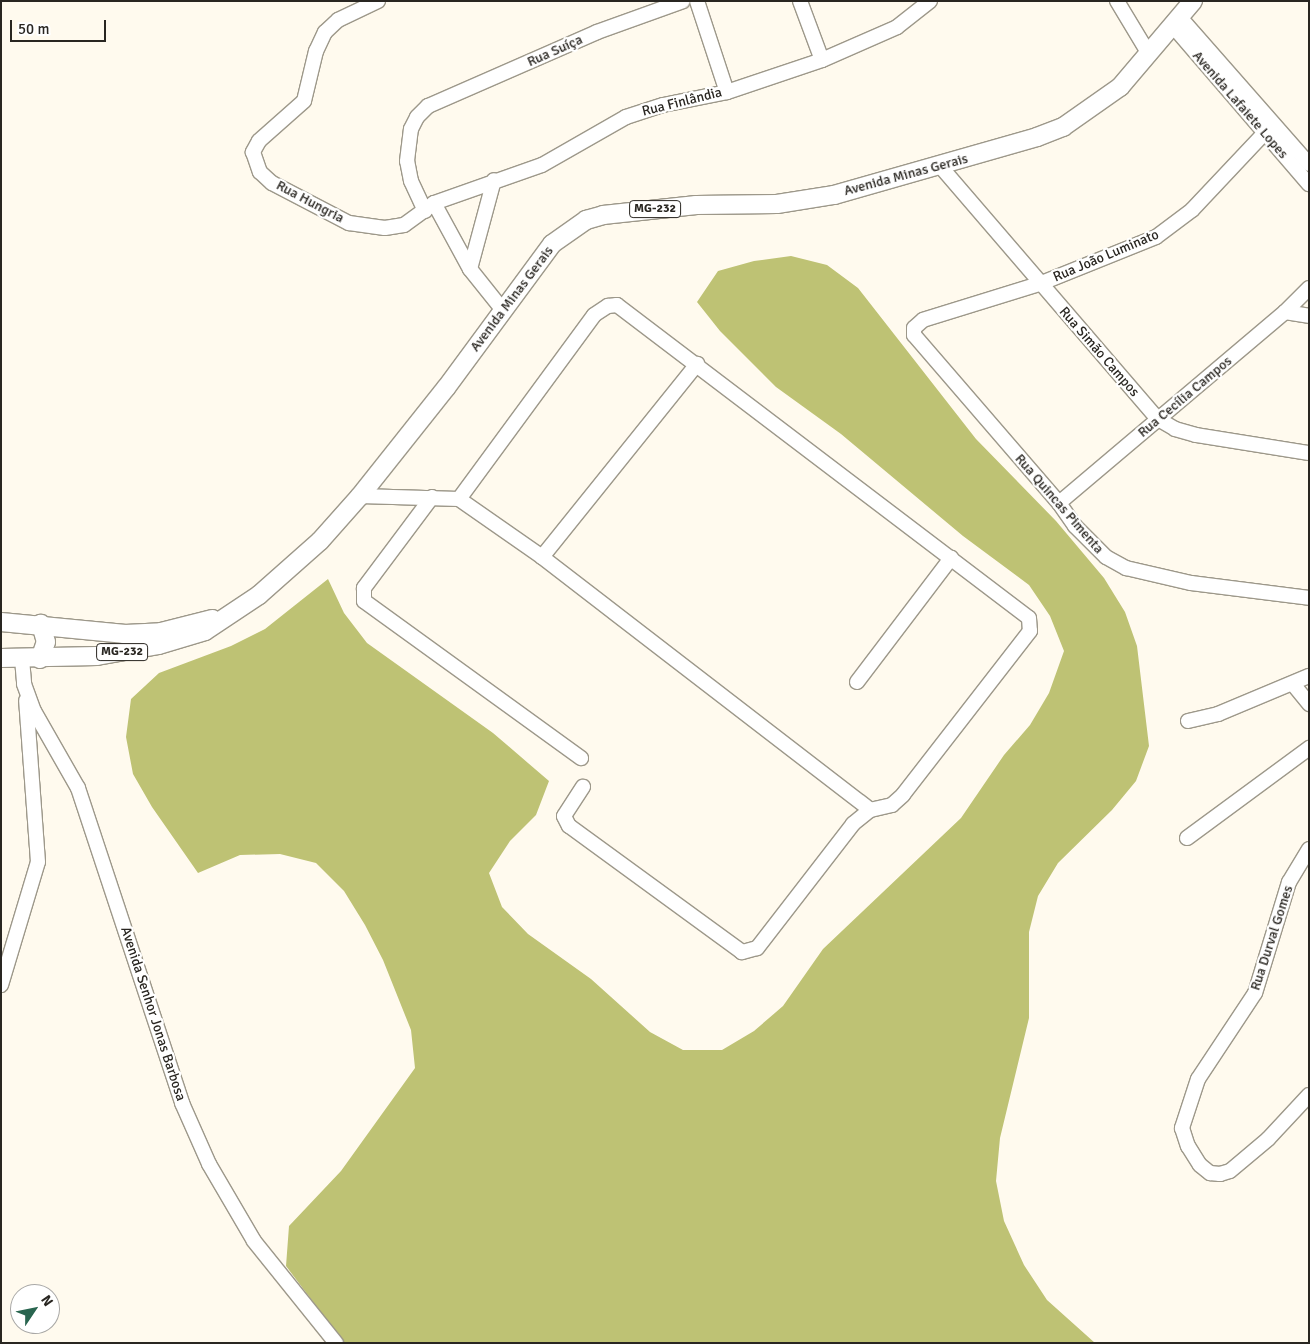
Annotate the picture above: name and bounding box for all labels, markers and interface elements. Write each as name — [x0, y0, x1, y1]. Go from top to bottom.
scale bar — [12, 10, 109, 42]
text: 50 m — [18, 20, 49, 38]
street label: Rua Suíça — [525, 31, 585, 71]
street label: Avenida Lafaiete Lopes — [1189, 48, 1291, 162]
street label: Rua Finlândia — [640, 84, 724, 120]
street label: Avenida Minas Gerais — [842, 150, 970, 200]
street label: Rua Hungria — [273, 177, 347, 227]
road number: MG-232 — [629, 200, 681, 218]
street label: Rua João Luminato — [1051, 226, 1161, 286]
street label: Avenida Minas Gerais — [467, 243, 557, 355]
street label: Rua Simão Campos — [1055, 304, 1143, 400]
street label: Rua Cecília Campos — [1135, 353, 1235, 441]
street label: Rua Quincas Pimenta — [1011, 451, 1107, 557]
road number: MG-232 — [96, 642, 148, 662]
street label: Rua Durval Gomes — [1247, 883, 1297, 993]
street label: Avenida Senhor Jonas Barbosa — [117, 925, 189, 1103]
north arrow — [10, 1284, 60, 1334]
text: N — [37, 1292, 57, 1310]

